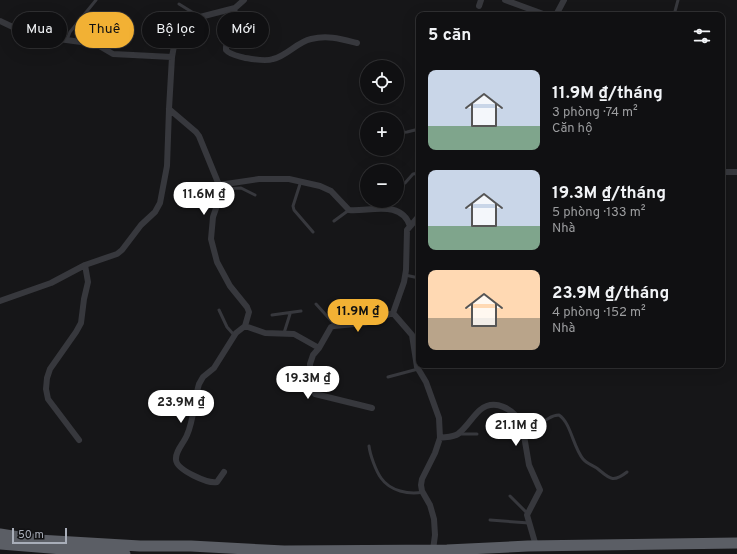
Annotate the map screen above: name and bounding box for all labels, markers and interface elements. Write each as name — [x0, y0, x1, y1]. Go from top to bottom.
chip: Mua — [12, 12, 67, 48]
chip: Thuê — [75, 12, 134, 48]
chip: Bộ lọc — [142, 12, 209, 48]
chip: Mới — [217, 12, 269, 48]
text: 5 căn — [428, 25, 471, 47]
icon: filters — [691, 25, 713, 47]
map controls — [360, 60, 404, 208]
button: locate — [360, 60, 404, 104]
text: 11.9M ₫/tháng — [552, 83, 663, 105]
icon: home — [460, 86, 508, 134]
text: 3 phòng · 74 m² — [552, 105, 638, 121]
button: + — [360, 112, 404, 156]
text: Căn hộ — [552, 121, 592, 137]
button: − — [360, 164, 404, 208]
pin: 11.6M ₫ — [167, 182, 241, 216]
text: 19.3M ₫/tháng — [552, 183, 666, 205]
icon: home — [460, 186, 508, 234]
text: 11.6M ₫ — [183, 187, 225, 203]
text: 5 phòng · 133 m² — [552, 205, 645, 221]
text: Nhà — [552, 221, 575, 237]
text: 23.9M ₫/tháng — [552, 283, 669, 305]
icon: home — [460, 286, 508, 334]
pin: 11.9M ₫ — [321, 299, 395, 333]
text: 11.9M ₫ — [337, 304, 379, 320]
text: 4 phòng · 152 m² — [552, 305, 646, 321]
text: Nhà — [552, 321, 575, 337]
pin: 19.3M ₫ — [271, 366, 345, 400]
text: 19.3M ₫ — [285, 371, 331, 387]
pin: 23.9M ₫ — [144, 390, 218, 424]
text: 23.9M ₫ — [157, 395, 205, 411]
pin: 21.1M ₫ — [479, 413, 553, 447]
text: 21.1M ₫ — [495, 418, 537, 434]
scale bar — [12, 526, 67, 545]
text: 50 m — [18, 528, 44, 542]

